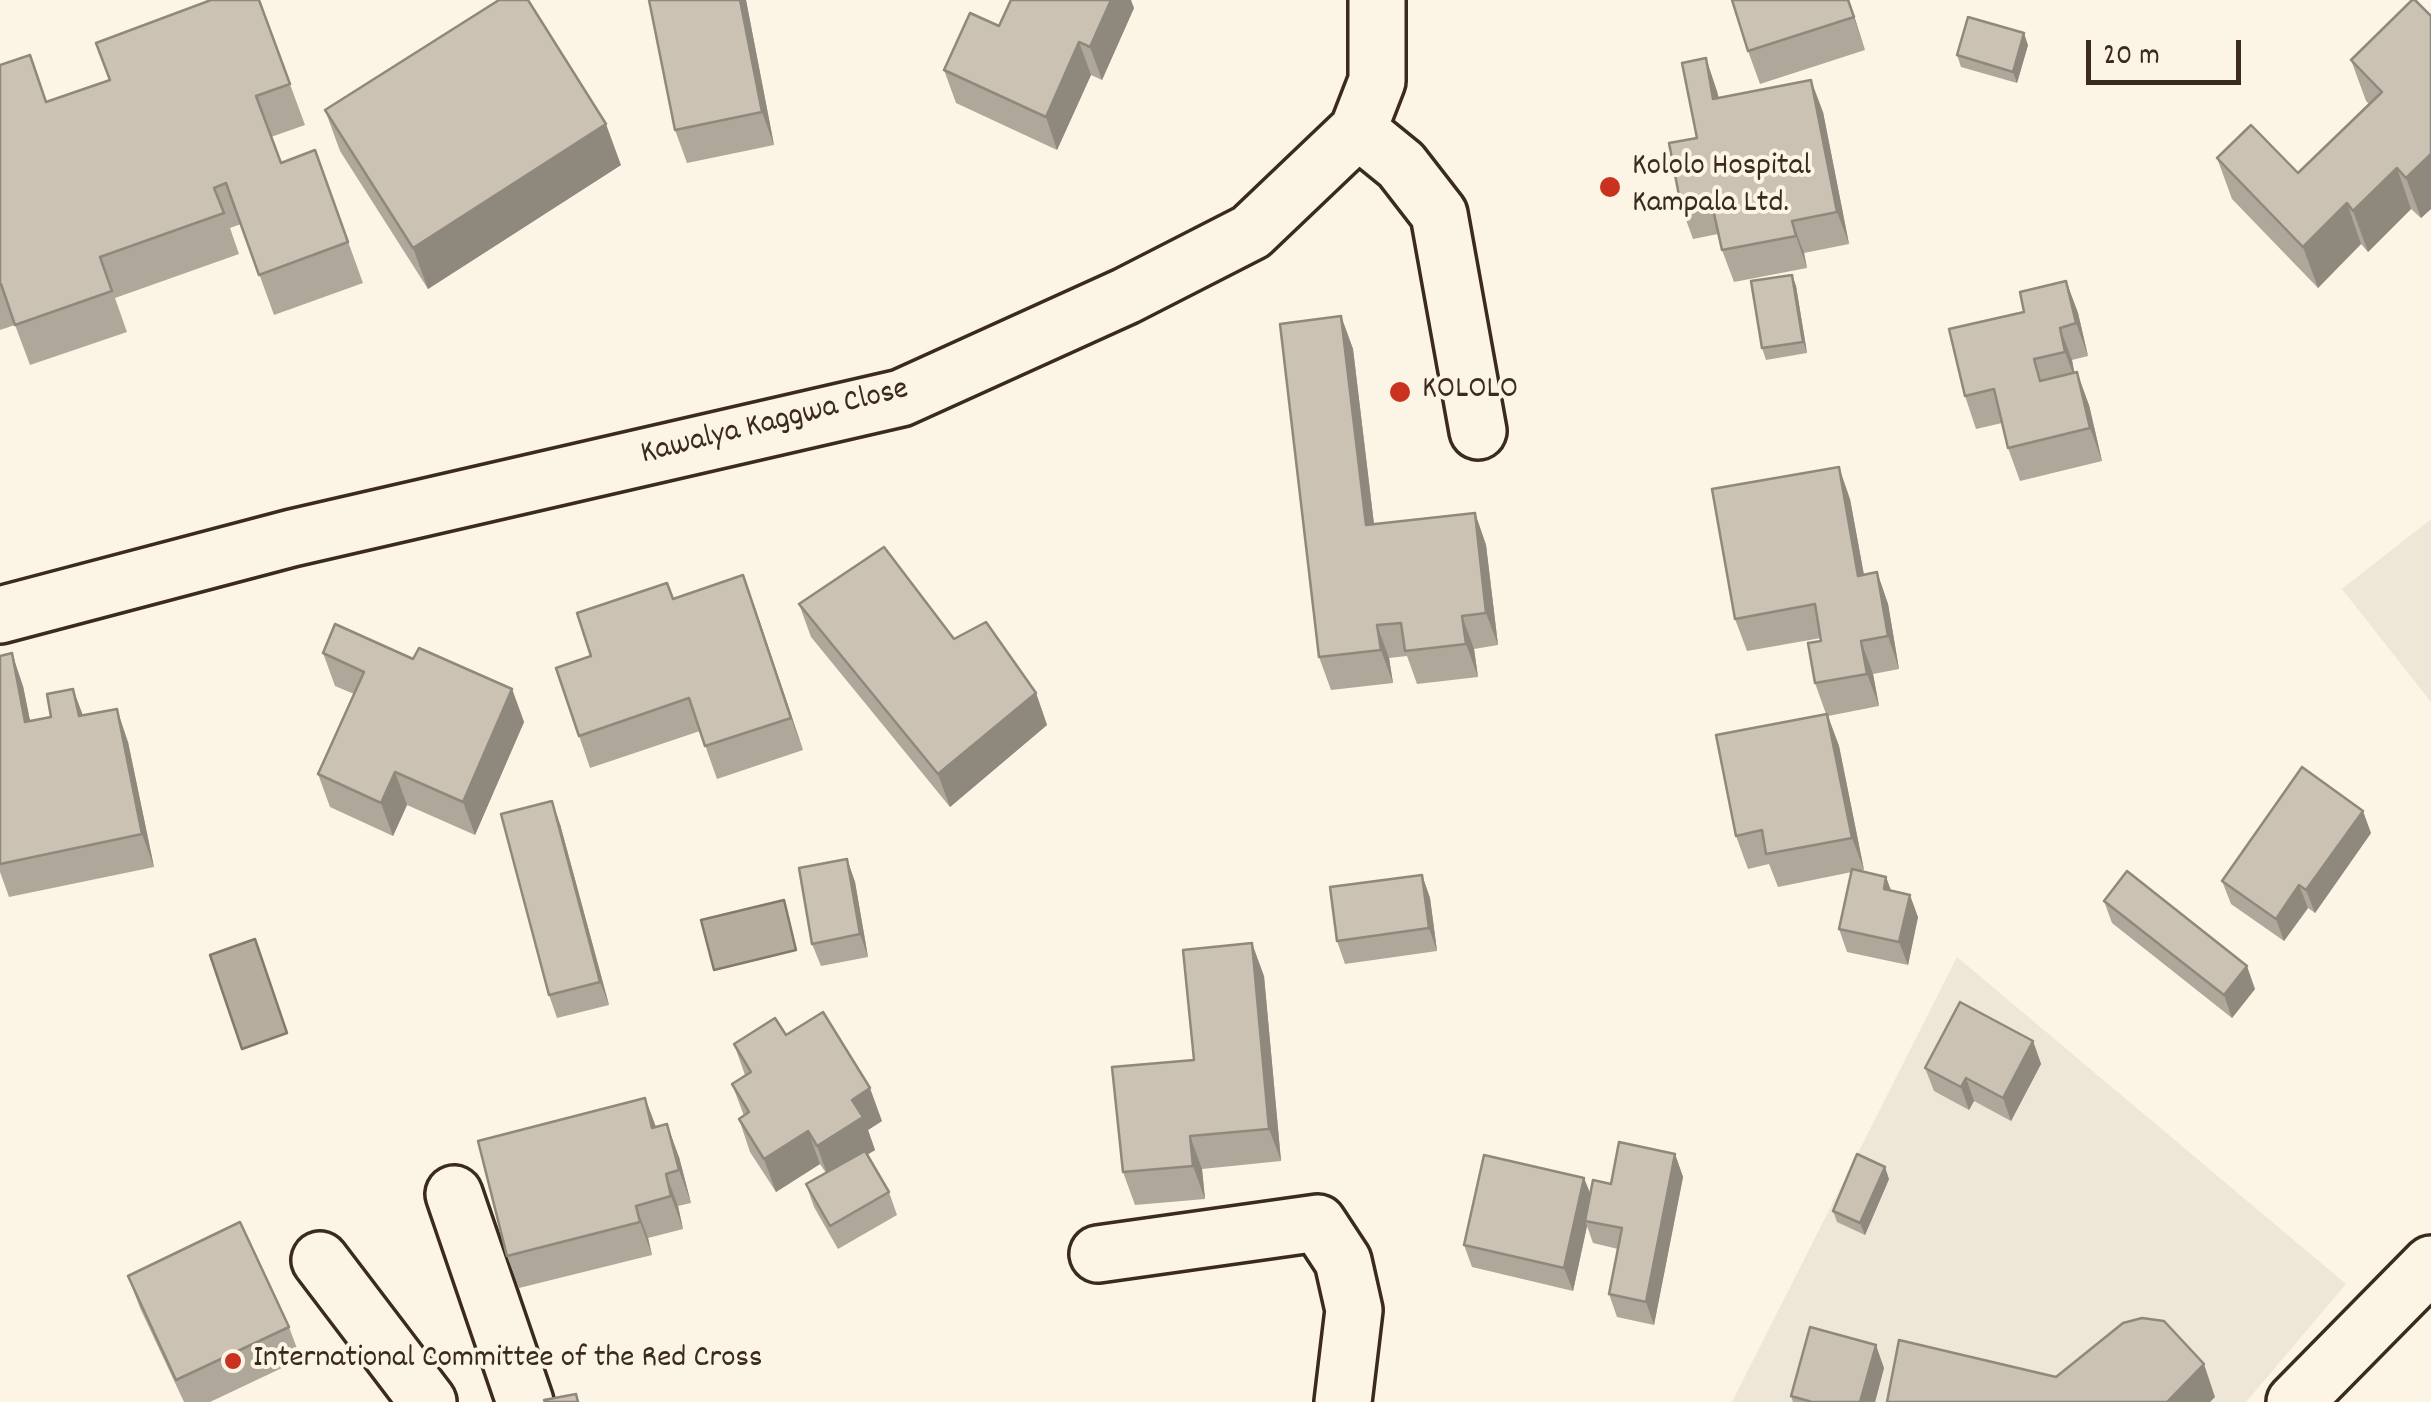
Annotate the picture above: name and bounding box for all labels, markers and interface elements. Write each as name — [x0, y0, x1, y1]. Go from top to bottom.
scale bar — [2091, 20, 2246, 82]
text: 20 m — [2103, 36, 2160, 79]
place label: Kololo Hospital Kampala Ltd. — [1632, 150, 1811, 225]
marker: Kololo Hospital Kampala Ltd. — [1597, 174, 1623, 200]
street label: Kawalya Kaggwa Close — [637, 372, 913, 476]
place label: KOLOLO — [1422, 373, 1518, 411]
marker: KOLOLO — [1387, 379, 1413, 405]
place label: International Committee of the Red Cross — [253, 1342, 762, 1380]
marker: International Committee of the Red Cross — [222, 1350, 244, 1372]

